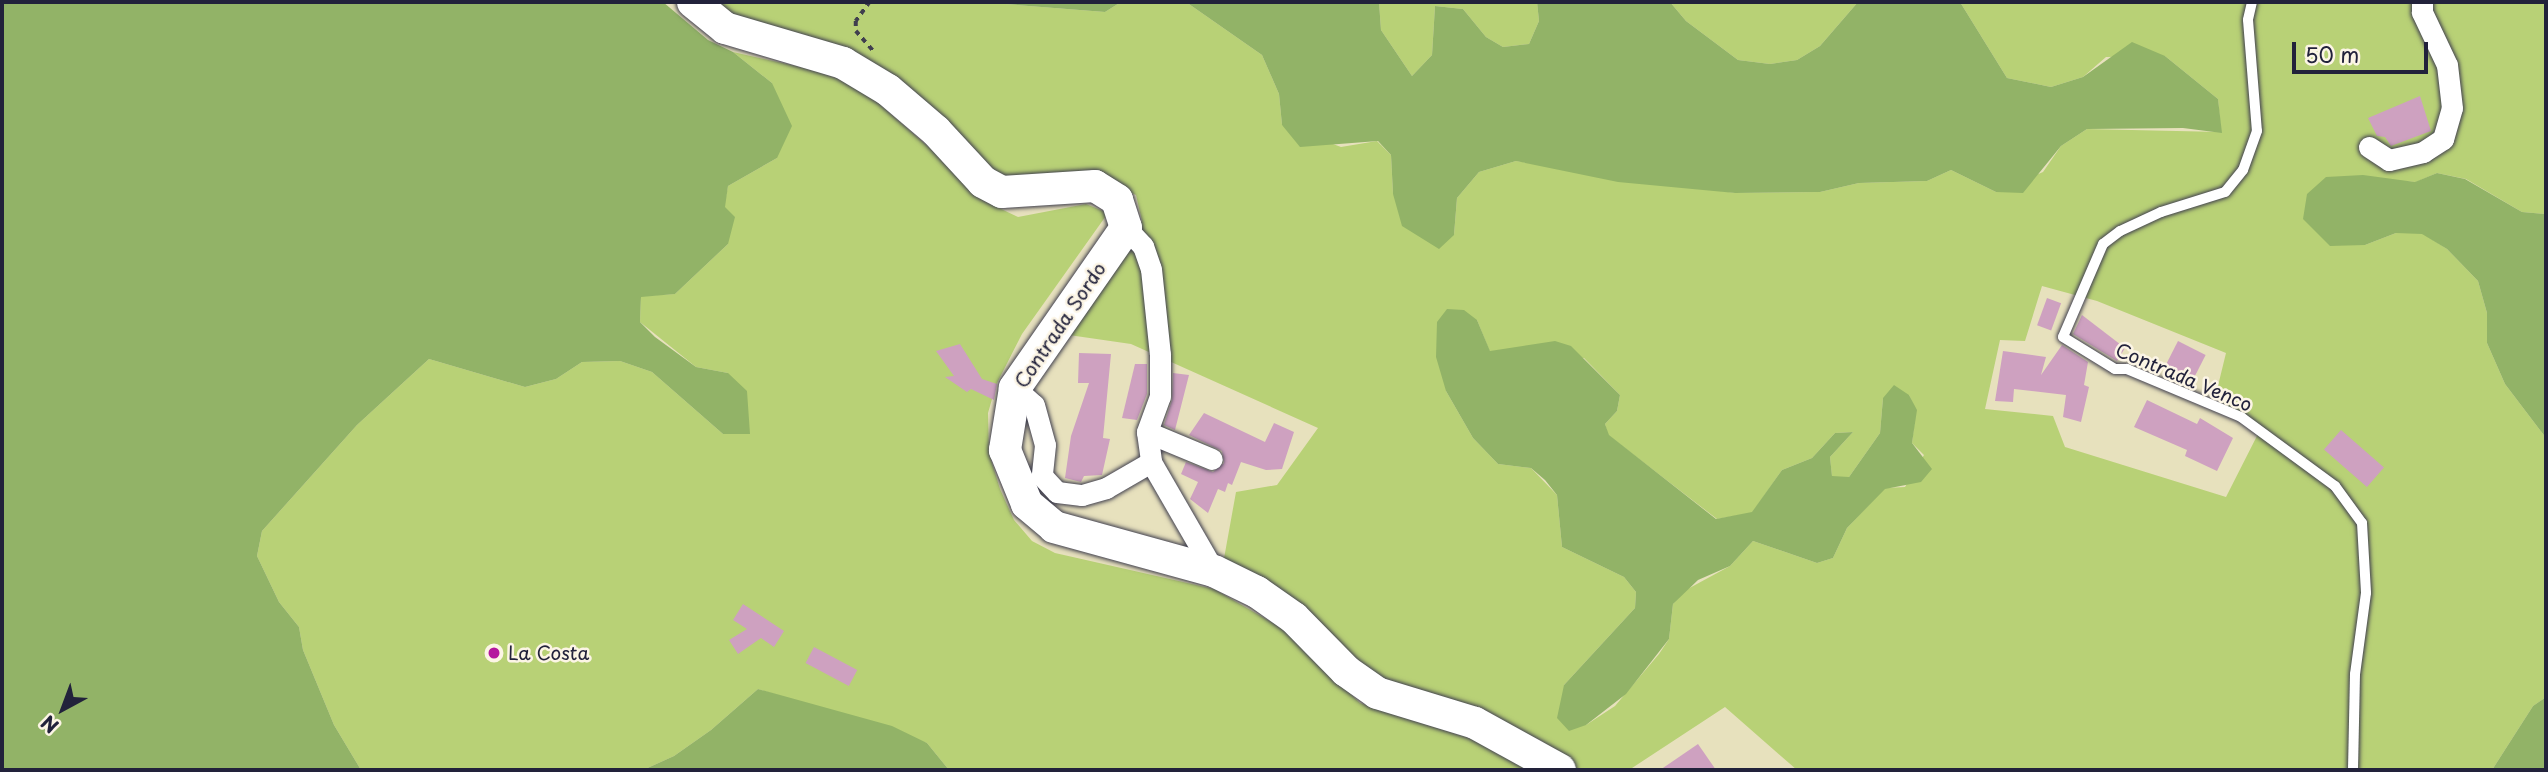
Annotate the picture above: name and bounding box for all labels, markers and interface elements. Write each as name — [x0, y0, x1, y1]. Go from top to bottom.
scale bar — [2296, 28, 2432, 72]
text: 50 m — [2305, 38, 2359, 70]
street label: Contrada Sordo — [1010, 258, 1110, 392]
street label: Contrada Venco — [2112, 338, 2256, 416]
place label: La Costa — [508, 642, 590, 664]
marker: La Costa — [486, 645, 502, 661]
north arrow — [28, 674, 98, 744]
text: N — [34, 709, 64, 740]

